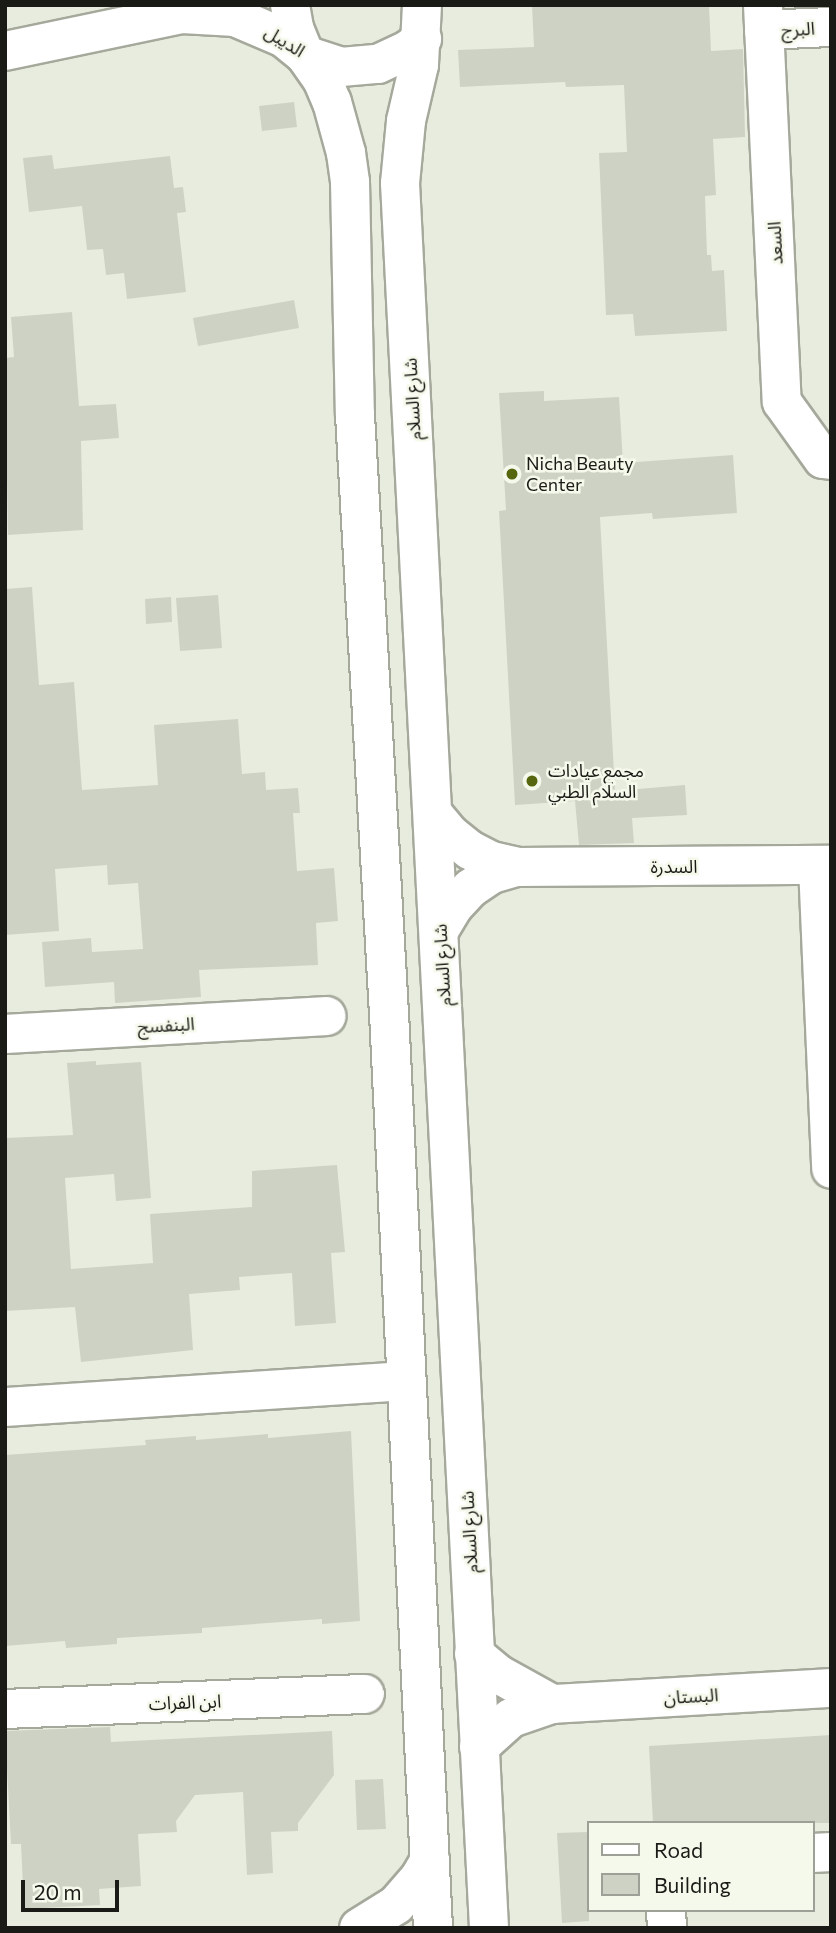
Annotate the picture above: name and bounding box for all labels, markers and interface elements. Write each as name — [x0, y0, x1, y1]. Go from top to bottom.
street label: البرج — [781, 17, 815, 41]
street label: الديبل — [261, 20, 309, 62]
street label: السعد — [763, 221, 787, 265]
street label: شارع السلام — [399, 357, 425, 441]
place label: Nicha Beauty Center — [526, 453, 634, 496]
marker: Nicha Beauty Center — [504, 466, 520, 482]
place label: مجمع عيادات السلام الطبي — [548, 760, 644, 802]
marker: مجمع عيادات السلام الطبي — [522, 771, 542, 791]
street label: السدرة — [650, 855, 698, 877]
street label: شارع السلام — [429, 923, 455, 1007]
street label: البنفسج — [137, 1013, 195, 1037]
street label: شارع السلام — [456, 1490, 482, 1574]
street label: البستان — [663, 1684, 719, 1708]
street label: ابن الفرات — [148, 1690, 222, 1714]
legend — [588, 1821, 815, 1912]
text: Road — [654, 1837, 703, 1862]
scale bar — [24, 1867, 122, 1911]
text: Building — [654, 1872, 731, 1897]
text: 20 m — [34, 1879, 82, 1904]

